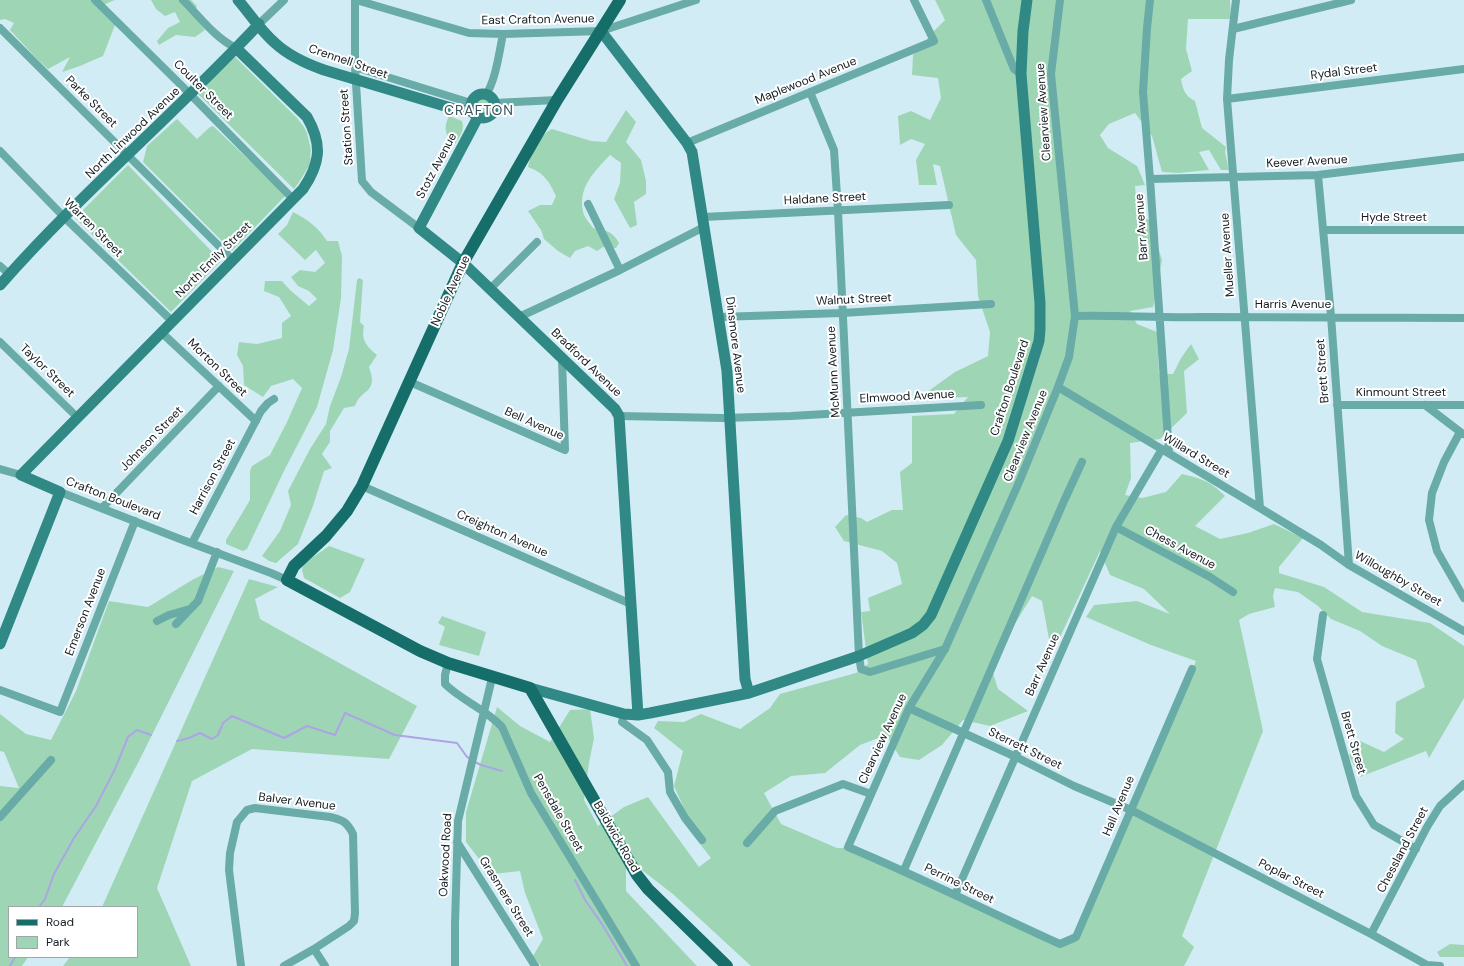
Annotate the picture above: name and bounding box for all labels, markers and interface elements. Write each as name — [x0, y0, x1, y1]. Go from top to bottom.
street label: East Crafton Avenue — [481, 12, 595, 28]
street label: Crennell Street — [307, 42, 389, 82]
street label: Maplewood Avenue — [753, 54, 859, 108]
street label: Coulter Street — [170, 57, 236, 123]
street label: Rydal Street — [1310, 61, 1378, 83]
street label: Clearview Avenue — [1033, 63, 1055, 161]
street label: Parke Street — [62, 73, 120, 131]
street label: North Linwood Avenue — [83, 84, 183, 182]
street label: Station Street — [337, 88, 357, 166]
district label: CRAFTON — [444, 103, 514, 119]
street label: Stotz Avenue — [414, 131, 460, 201]
street label: Keever Avenue — [1266, 153, 1348, 171]
street label: Haldane Street — [784, 190, 866, 208]
street label: Barr Avenue — [1132, 193, 1152, 261]
street label: Warren Street — [61, 196, 125, 260]
street label: Hyde Street — [1361, 211, 1427, 225]
street label: Mueller Avenue — [1218, 212, 1238, 298]
street label: North Emily Street — [173, 219, 255, 301]
street label: Noble Avenue — [428, 253, 474, 329]
street label: Walnut Street — [816, 291, 892, 309]
street label: Dinsmore Avenue — [722, 296, 748, 394]
street label: Harris Avenue — [1255, 298, 1331, 312]
street label: Bradford Avenue — [548, 326, 624, 400]
street label: McMunn Avenue — [824, 326, 844, 418]
street label: Morton Street — [184, 336, 250, 400]
street label: Crafton Boulevard — [988, 338, 1032, 438]
street label: Brett Street — [1314, 338, 1332, 404]
street label: Taylor Street — [17, 341, 77, 401]
street label: Kinmount Street — [1356, 386, 1446, 400]
street label: Elmwood Avenue — [859, 387, 955, 407]
street label: Clearview Avenue — [1001, 388, 1051, 484]
street label: Johnson Street — [118, 404, 186, 474]
street label: Bell Avenue — [502, 405, 566, 443]
street label: Willard Street — [1160, 430, 1232, 482]
street label: Harrison Street — [187, 437, 239, 517]
street label: Crafton Boulevard — [64, 474, 162, 524]
street label: Creighton Avenue — [454, 507, 550, 561]
street label: Chess Avenue — [1142, 523, 1218, 573]
street label: Willoughby Street — [1352, 548, 1444, 610]
street label: Emerson Avenue — [63, 566, 109, 658]
street label: Barr Avenue — [1023, 632, 1063, 698]
street label: Clearview Avenue — [856, 692, 910, 786]
street label: Brett Street — [1337, 710, 1369, 776]
street label: Sterrett Street — [986, 725, 1064, 773]
street label: Pensdale Street — [530, 772, 586, 854]
street label: Hall Avenue — [1100, 774, 1138, 838]
street label: Balver Avenue — [258, 790, 336, 814]
street label: Baldwick Road — [590, 799, 642, 875]
street label: Chessland Street — [1374, 805, 1432, 895]
street label: Oakwood Road — [437, 813, 455, 897]
street label: Grasmere Street — [476, 854, 536, 940]
street label: Poplar Street — [1256, 856, 1326, 902]
street label: Perrine Street — [922, 861, 996, 907]
legend — [8, 906, 138, 958]
text: Road — [46, 914, 74, 930]
text: Park — [46, 934, 70, 950]

